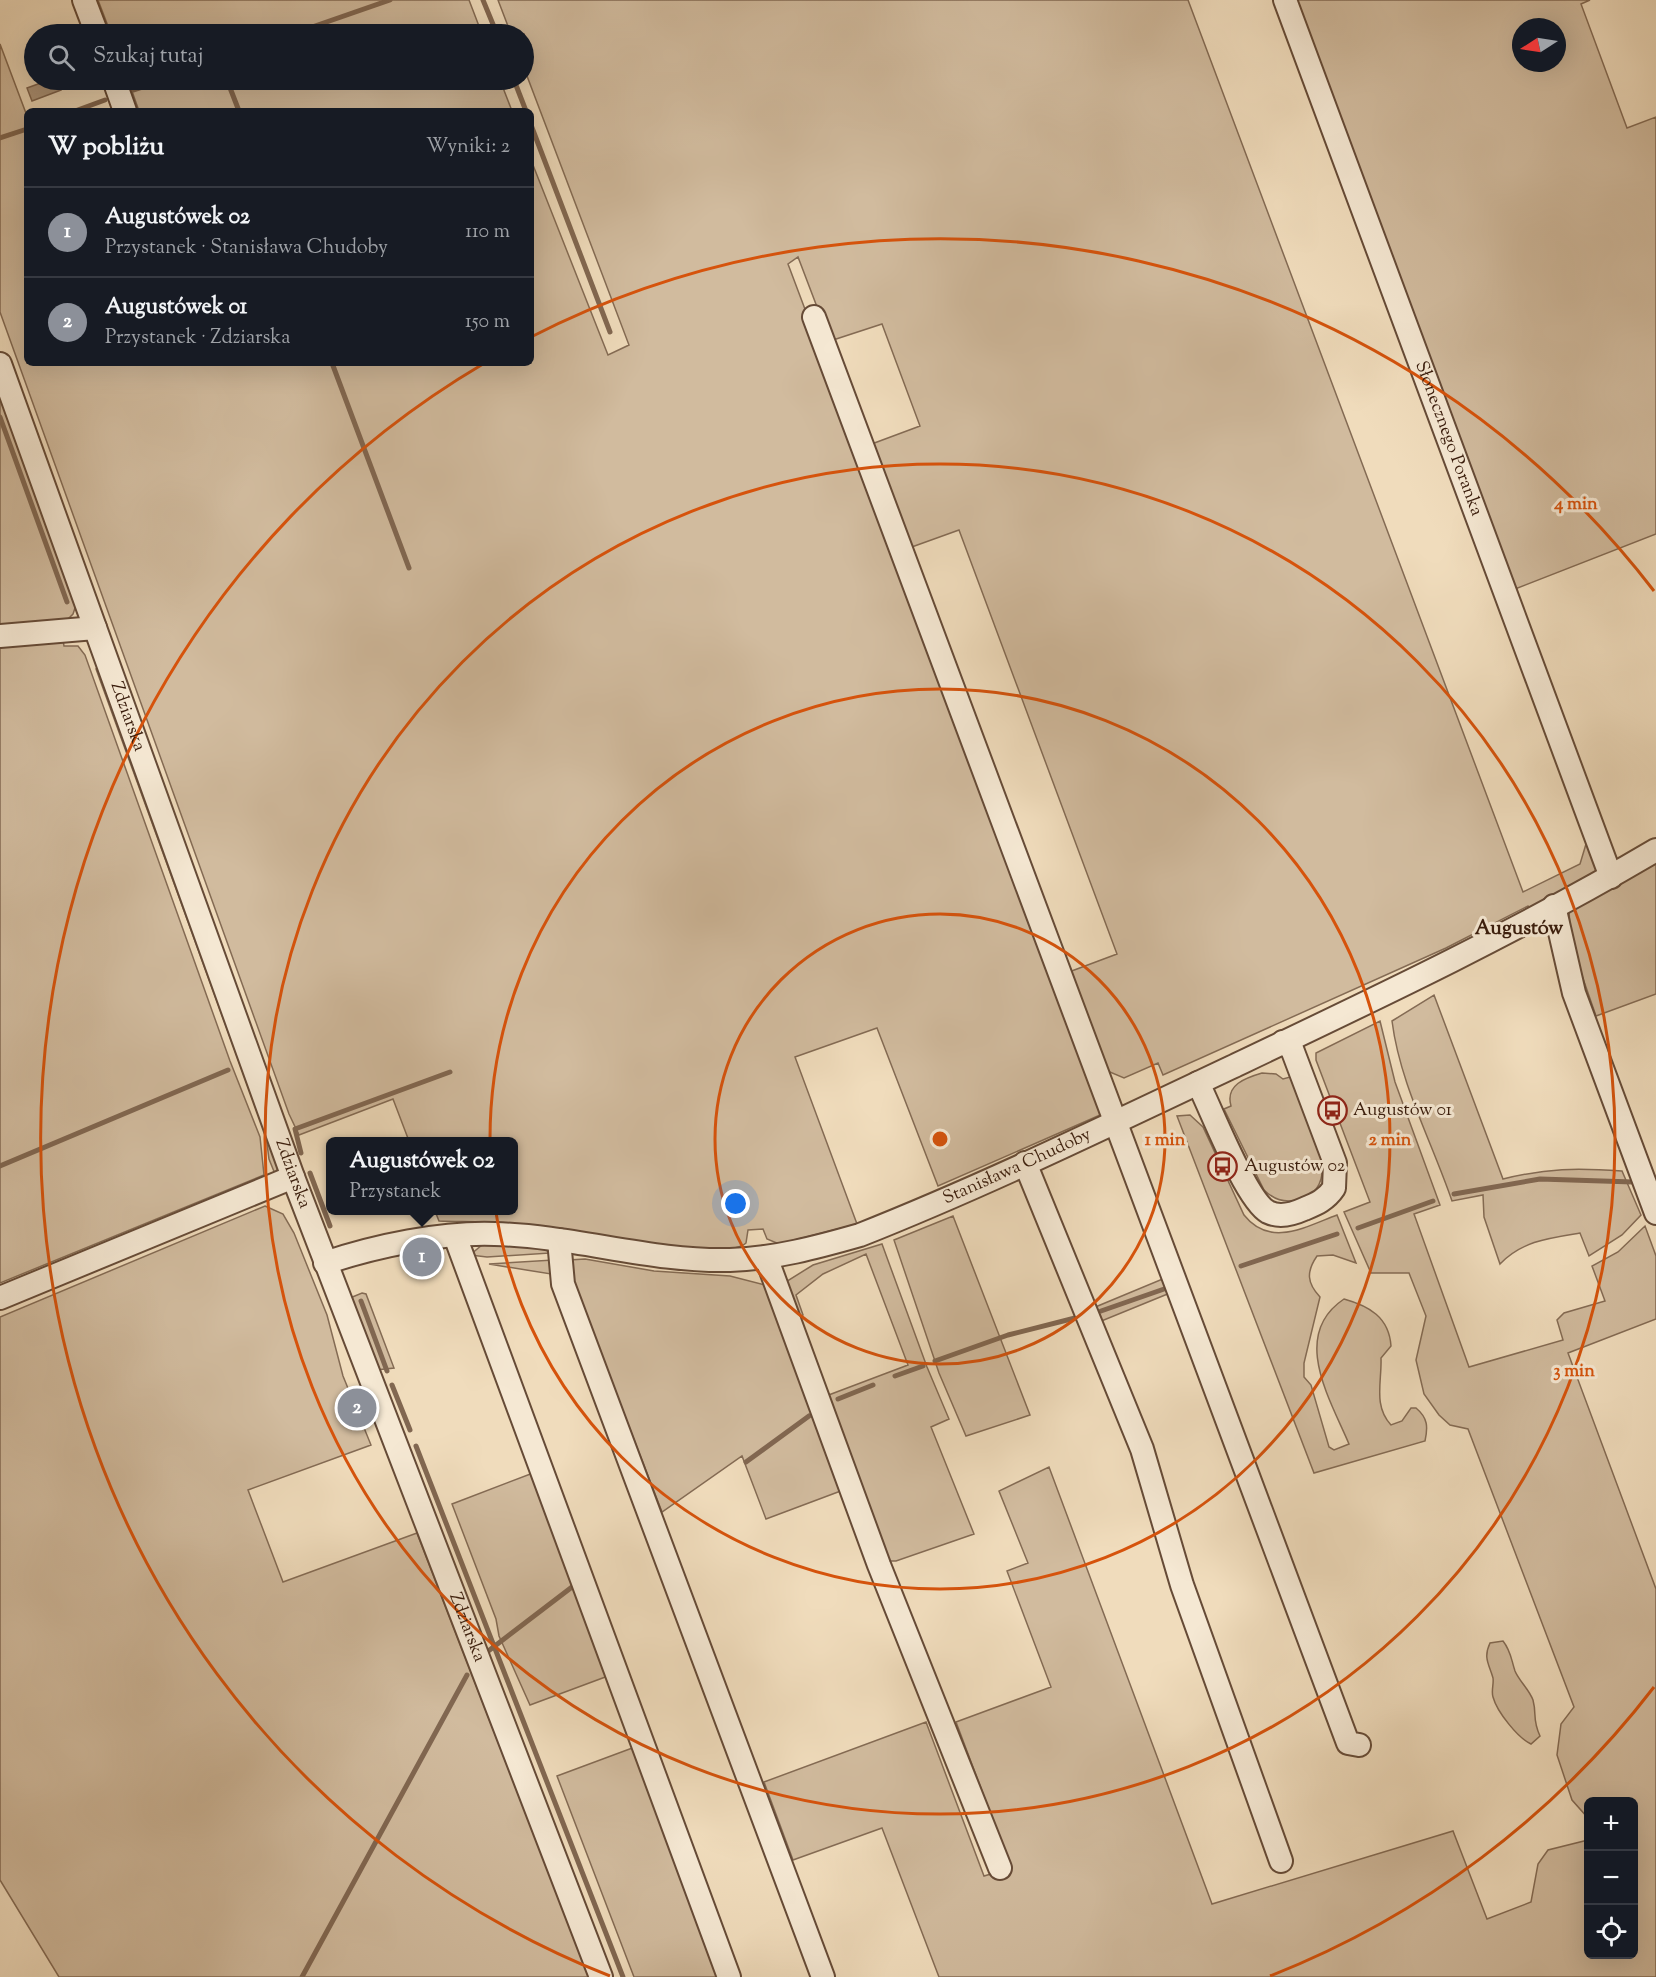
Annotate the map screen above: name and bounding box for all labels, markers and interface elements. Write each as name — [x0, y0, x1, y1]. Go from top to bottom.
north arrow — [1512, 18, 1566, 72]
search box — [24, 24, 534, 90]
icon: search — [45, 41, 78, 74]
text: Szukaj tutaj — [93, 41, 204, 73]
text: W pobliżu — [48, 129, 164, 166]
text: Wyniki: 2 — [426, 133, 510, 162]
text: Augustówek 02 — [105, 202, 250, 234]
text: 1 — [64, 218, 71, 247]
text: 110 m — [465, 218, 510, 247]
text: Przystanek · Stanisława Chudoby — [105, 234, 388, 263]
text: Augustówek 01 — [105, 292, 247, 324]
text: 2 — [63, 308, 72, 337]
text: 150 m — [465, 308, 510, 337]
text: Przystanek · Zdziarska — [105, 324, 290, 353]
street label: Słonecznego Poranka — [1407, 357, 1489, 520]
text: 4 min — [1553, 492, 1598, 518]
street label: Zdziarska — [103, 678, 152, 755]
district label: Augustów — [1475, 915, 1563, 944]
bus stop icon: Augustów 01 — [1316, 1095, 1348, 1127]
place label: Augustów 01 — [1353, 1098, 1452, 1124]
street label: Stanisława Chudoby — [939, 1122, 1096, 1212]
text: 1 min — [1145, 1128, 1186, 1154]
text: 2 min — [1369, 1128, 1412, 1154]
centre of rings — [930, 1129, 950, 1149]
street label: Zdziarska — [267, 1136, 317, 1212]
popup — [326, 1137, 518, 1215]
text: Augustówek 02 — [349, 1146, 495, 1178]
bus stop icon: Augustów 02 — [1207, 1151, 1239, 1183]
place label: Augustów 02 — [1244, 1154, 1346, 1180]
text: Przystanek — [349, 1178, 441, 1207]
your location — [721, 1189, 750, 1218]
pin: 1 — [402, 1234, 442, 1280]
text: 3 min — [1553, 1359, 1595, 1385]
pin: 2 — [338, 1386, 376, 1430]
street label: Zdziarska — [441, 1589, 492, 1666]
map controls — [1584, 1797, 1638, 1959]
button: + — [1584, 1797, 1638, 1851]
button: − — [1584, 1851, 1638, 1905]
button: locate — [1584, 1905, 1638, 1959]

